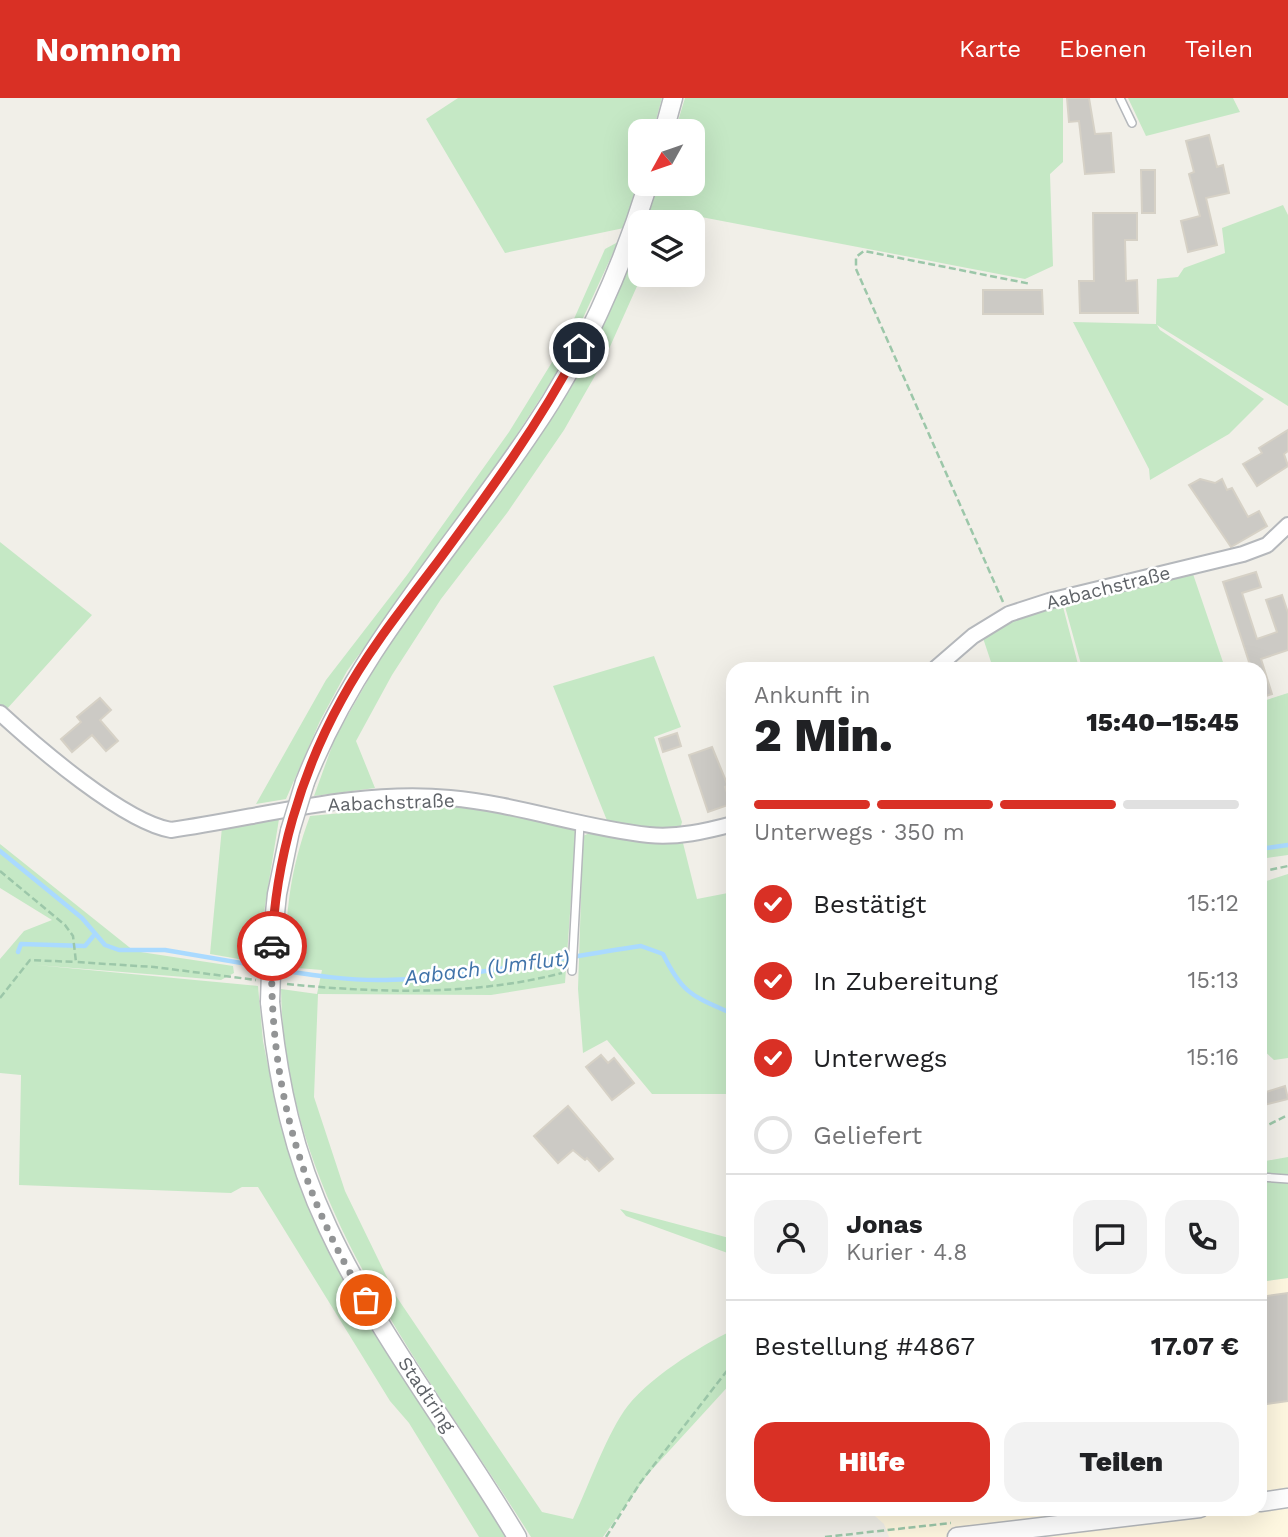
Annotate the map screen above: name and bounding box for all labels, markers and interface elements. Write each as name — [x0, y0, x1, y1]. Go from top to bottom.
text: Nomnom — [35, 30, 181, 69]
text: Karte — [959, 35, 1021, 63]
text: Ebenen — [1059, 35, 1147, 63]
text: Teilen — [1185, 35, 1253, 63]
north arrow — [628, 119, 705, 196]
map controls — [628, 119, 705, 287]
button: layers — [628, 210, 705, 287]
pin — [549, 318, 609, 378]
icon: home — [560, 329, 598, 367]
street label: Aabachstraße — [1044, 561, 1173, 614]
text: Ankunft in — [754, 682, 870, 709]
text: 15:40–15:45 — [1086, 707, 1239, 737]
text: 2 Min. — [754, 708, 893, 762]
street label: Aabachstraße — [327, 789, 455, 816]
text: Unterwegs · 350 m — [754, 819, 965, 846]
icon: check — [754, 885, 792, 923]
text: Bestätigt — [813, 889, 926, 919]
text: 15:12 — [1187, 890, 1239, 917]
courier — [237, 911, 307, 981]
icon: car — [253, 927, 291, 965]
water label: Aabach (Umflut) — [402, 945, 571, 990]
icon: check — [754, 962, 792, 1000]
text: In Zubereitung — [813, 966, 998, 996]
text: 15:13 — [1187, 967, 1239, 994]
icon: check — [754, 1039, 792, 1077]
text: Unterwegs — [813, 1043, 948, 1073]
text: 15:16 — [1187, 1044, 1239, 1071]
text: Geliefert — [813, 1120, 922, 1150]
button: person — [754, 1200, 828, 1274]
button: chat — [1073, 1200, 1147, 1274]
button: phone — [1165, 1200, 1239, 1274]
text: Jonas — [846, 1209, 923, 1239]
text: Kurier · 4.8 — [846, 1239, 967, 1266]
pin — [336, 1270, 396, 1330]
icon: bag — [347, 1281, 385, 1319]
text: Bestellung #4867 — [754, 1331, 975, 1361]
text: 17.07 € — [1151, 1331, 1239, 1361]
street label: Stadtring — [393, 1352, 461, 1437]
button: Hilfe — [754, 1422, 990, 1502]
button: Teilen — [1004, 1422, 1239, 1502]

